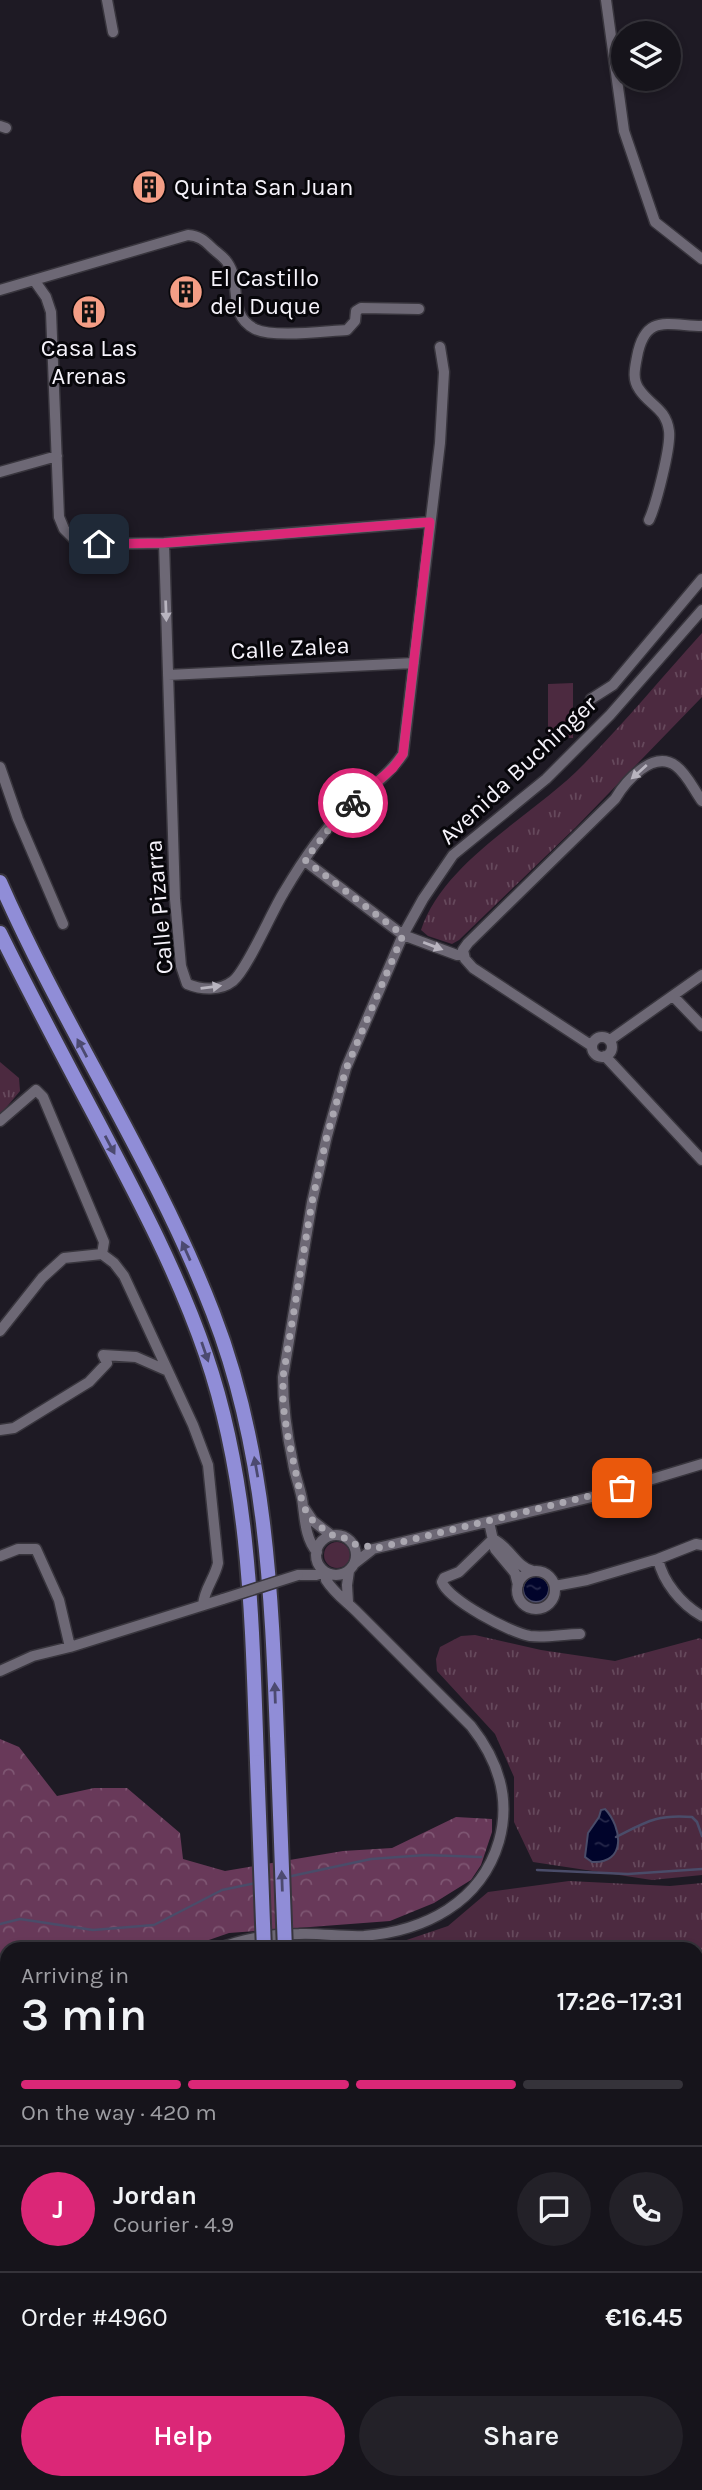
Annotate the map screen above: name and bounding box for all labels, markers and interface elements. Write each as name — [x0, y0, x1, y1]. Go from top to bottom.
map controls — [611, 21, 681, 91]
button: layers — [611, 21, 681, 91]
building icon: Quinta San Juan — [130, 168, 168, 206]
place label: Quinta San Juan — [174, 173, 354, 201]
place label: El Castillo del Duque — [210, 264, 320, 320]
building icon: El Castillo del Duque — [167, 273, 205, 311]
building icon: Casa Las Arenas — [70, 293, 108, 331]
place label: Casa Las Arenas — [41, 334, 137, 390]
pin — [69, 514, 129, 574]
icon: home — [80, 525, 118, 563]
one-way arrow — [160, 601, 172, 623]
street label: Calle Zalea — [230, 631, 350, 665]
street label: Avenida Buchinger — [434, 690, 603, 850]
one-way arrow — [630, 764, 648, 780]
courier — [318, 768, 388, 838]
icon: bike — [334, 784, 372, 822]
street label: Calle Pizarra — [139, 839, 179, 975]
one-way arrow — [423, 941, 444, 952]
one-way arrow — [200, 981, 222, 992]
one-way arrow — [76, 1039, 88, 1058]
one-way arrow — [104, 1136, 116, 1156]
one-way arrow — [180, 1240, 191, 1261]
one-way arrow — [200, 1342, 211, 1363]
one-way arrow — [250, 1456, 261, 1478]
pin — [592, 1458, 652, 1518]
icon: bag — [603, 1469, 641, 1507]
one-way arrow — [270, 1682, 281, 1704]
one-way arrow — [277, 1870, 288, 1892]
text: Arriving in — [21, 1962, 129, 1989]
text: 17:26–17:31 — [556, 1986, 683, 2017]
text: 3 min — [21, 1988, 147, 2042]
text: On the way · 420 m — [21, 2099, 217, 2126]
button: chat — [517, 2172, 591, 2246]
button: phone — [609, 2172, 683, 2246]
text: Jordan — [113, 2180, 197, 2211]
text: J — [52, 2194, 64, 2225]
text: Courier · 4.9 — [113, 2211, 234, 2238]
text: Order #4960 — [21, 2302, 168, 2333]
text: €16.45 — [605, 2302, 683, 2333]
button: Help — [21, 2396, 345, 2476]
button: Share — [359, 2396, 683, 2476]

